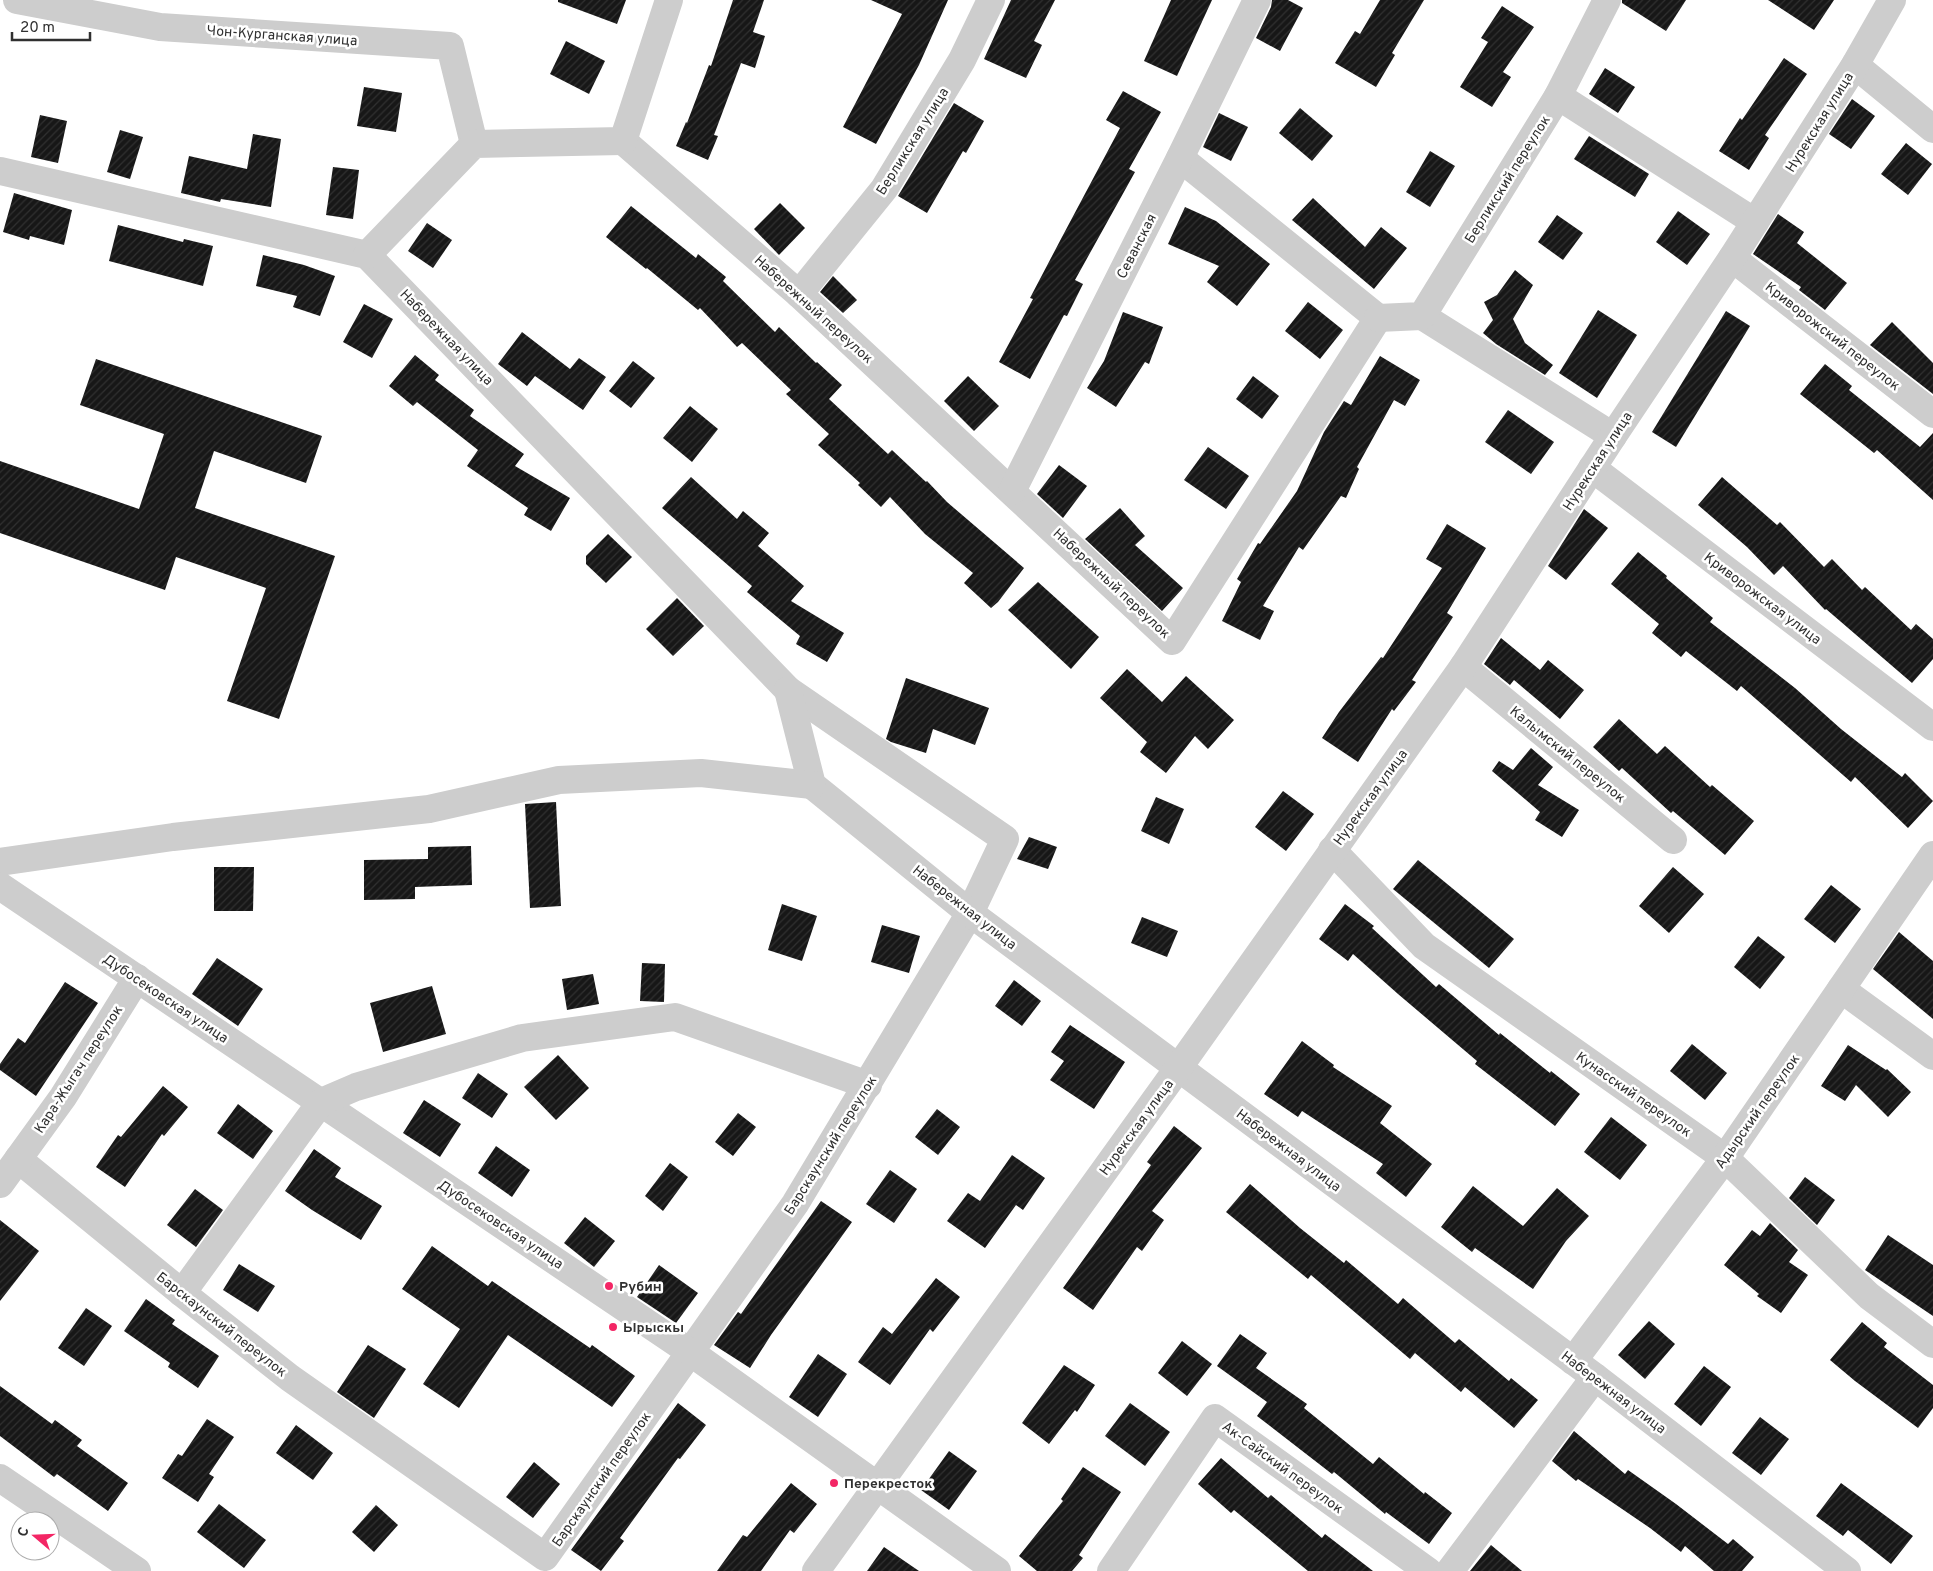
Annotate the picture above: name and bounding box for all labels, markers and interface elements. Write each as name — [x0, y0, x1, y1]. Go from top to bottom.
scale bar — [12, 10, 90, 42]
text: 20 m — [20, 19, 55, 38]
street label: Чон-Курганская улица — [206, 23, 358, 50]
street label: Нурекская улица — [1783, 70, 1858, 176]
street label: Берликская улица — [873, 85, 953, 199]
street label: Берликский переулок — [1462, 113, 1555, 247]
street label: Севанская — [1114, 211, 1161, 282]
street label: Набережный переулок — [750, 252, 876, 368]
street label: Криворожский переулок — [1761, 279, 1903, 395]
street label: Набережная улица — [396, 286, 496, 390]
street label: Нурекская улица — [1560, 409, 1637, 515]
street label: Набережный переулок — [1049, 525, 1173, 643]
street label: Криворожская улица — [1700, 549, 1824, 649]
street label: Калымский переулок — [1506, 703, 1628, 807]
street label: Нурекская улица — [1331, 746, 1412, 849]
street label: Набережная улица — [909, 862, 1019, 954]
street label: Дубосековская улица — [99, 951, 231, 1048]
street label: Кара-Жыгач переулок — [31, 1003, 127, 1137]
street label: Кунасский переулок — [1572, 1049, 1694, 1141]
street label: Адырский переулок — [1712, 1051, 1804, 1172]
street label: Барскаунский переулок — [781, 1073, 881, 1219]
street label: Нурекская улица — [1097, 1076, 1178, 1179]
street label: Набережная улица — [1232, 1106, 1344, 1196]
street label: Дубосековская улица — [434, 1177, 566, 1274]
street label: Барскаунский переулок — [152, 1269, 290, 1381]
place label: Рубин — [619, 1279, 662, 1296]
marker: Рубин — [603, 1280, 615, 1292]
place label: Ырыскы — [623, 1320, 684, 1337]
marker: Ырыскы — [607, 1321, 619, 1333]
street label: Набережная улица — [1557, 1348, 1669, 1438]
street label: Барскаунский переулок — [549, 1409, 655, 1551]
street label: Ак-Сайский переулок — [1218, 1419, 1346, 1518]
place label: Перекресток — [844, 1476, 933, 1493]
marker: Перекресток — [828, 1477, 840, 1489]
north arrow — [10, 1511, 60, 1561]
text: С — [15, 1525, 34, 1539]

